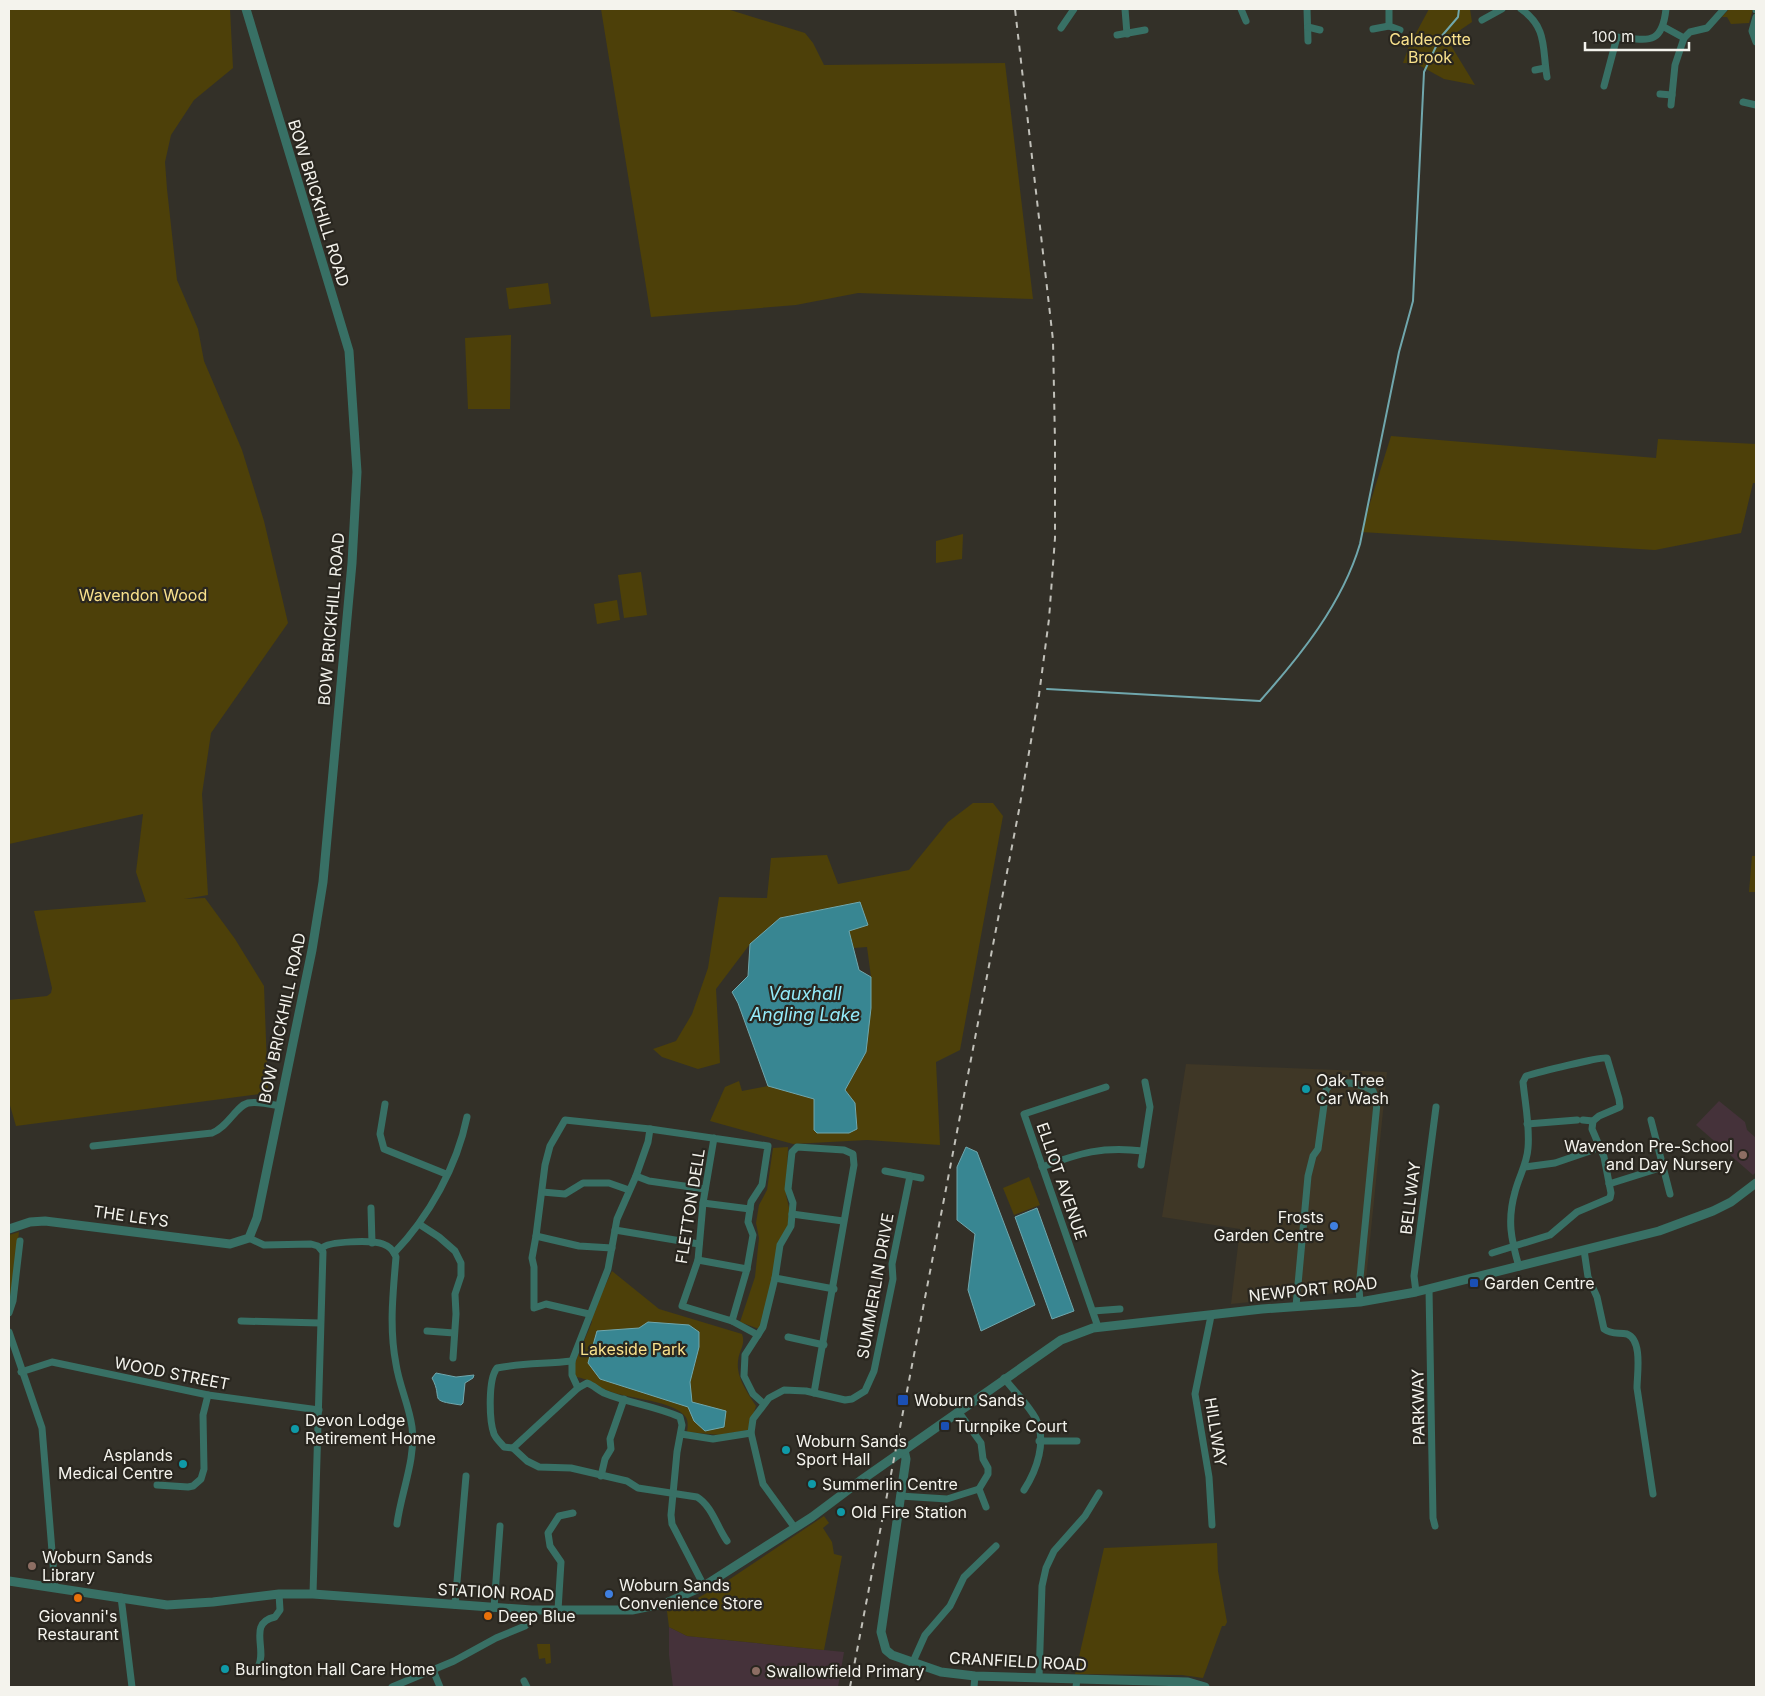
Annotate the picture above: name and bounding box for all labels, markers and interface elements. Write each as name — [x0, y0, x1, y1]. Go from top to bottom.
scale bar — [1585, 20, 1689, 52]
text: 100 m — [1592, 27, 1634, 46]
park label: Caldecotte Brook — [1389, 29, 1471, 67]
street label: BOW BRICKHILL ROAD — [284, 117, 354, 289]
street label: BOW BRICKHILL ROAD — [313, 532, 349, 706]
park label: Wavendon Wood — [79, 585, 207, 605]
street label: BOW BRICKHILL ROAD — [254, 931, 310, 1105]
water label: Vauxhall Angling Lake — [749, 983, 860, 1025]
place label: Oak Tree Car Wash — [1316, 1070, 1389, 1108]
marker: Oak Tree Car Wash — [1300, 1083, 1312, 1095]
street label: ELLIOT AVENUE — [1033, 1120, 1091, 1242]
place label: Wavendon Pre-School and Day Nursery — [1564, 1136, 1733, 1174]
street label: FLETTON DELL — [671, 1147, 709, 1265]
marker: Wavendon Pre-School and Day Nursery — [1737, 1149, 1749, 1161]
street label: BELLWAY — [1396, 1160, 1424, 1236]
street label: THE LEYS — [92, 1201, 170, 1231]
place label: Frosts Garden Centre — [1213, 1207, 1324, 1245]
street label: SUMMERLIN DRIVE — [852, 1212, 898, 1360]
marker: Frosts Garden Centre — [1328, 1220, 1340, 1232]
street label: NEWPORT ROAD — [1248, 1272, 1378, 1306]
place label: Garden Centre — [1484, 1273, 1595, 1293]
marker: Garden Centre — [1468, 1277, 1480, 1289]
park label: Lakeside Park — [580, 1339, 686, 1359]
street label: WOOD STREET — [113, 1352, 231, 1394]
street label: PARKWAY — [1407, 1368, 1429, 1446]
place label: Woburn Sands — [914, 1390, 1025, 1410]
marker: Woburn Sands — [896, 1393, 910, 1407]
street label: HILLWAY — [1201, 1396, 1231, 1468]
place label: Devon Lodge Retirement Home — [305, 1410, 436, 1448]
place label: Turnpike Court — [955, 1416, 1068, 1436]
marker: Turnpike Court — [939, 1420, 951, 1432]
marker: Devon Lodge Retirement Home — [289, 1423, 301, 1435]
place label: Woburn Sands Sport Hall — [796, 1431, 907, 1469]
marker: Woburn Sands Sport Hall — [780, 1444, 792, 1456]
place label: Asplands Medical Centre — [58, 1445, 173, 1483]
marker: Asplands Medical Centre — [177, 1458, 189, 1470]
place label: Summerlin Centre — [822, 1474, 958, 1494]
marker: Summerlin Centre — [806, 1478, 818, 1490]
place label: Old Fire Station — [851, 1502, 967, 1522]
marker: Old Fire Station — [835, 1506, 847, 1518]
place label: Woburn Sands Library — [42, 1547, 153, 1585]
marker: Woburn Sands Library — [26, 1560, 38, 1572]
place label: Woburn Sands Convenience Store — [619, 1575, 763, 1613]
street label: STATION ROAD — [437, 1579, 555, 1605]
marker: Woburn Sands Convenience Store — [603, 1588, 615, 1600]
marker: Giovanni's Restaurant — [72, 1592, 84, 1604]
place label: Giovanni's Restaurant — [37, 1606, 119, 1644]
place label: Deep Blue — [498, 1606, 576, 1626]
marker: Deep Blue — [482, 1610, 494, 1622]
street label: CRANFIELD ROAD — [949, 1647, 1087, 1675]
place label: Burlington Hall Care Home — [235, 1659, 435, 1679]
place label: Swallowfield Primary — [766, 1661, 924, 1681]
marker: Burlington Hall Care Home — [219, 1663, 231, 1675]
marker: Swallowfield Primary — [750, 1665, 762, 1677]

